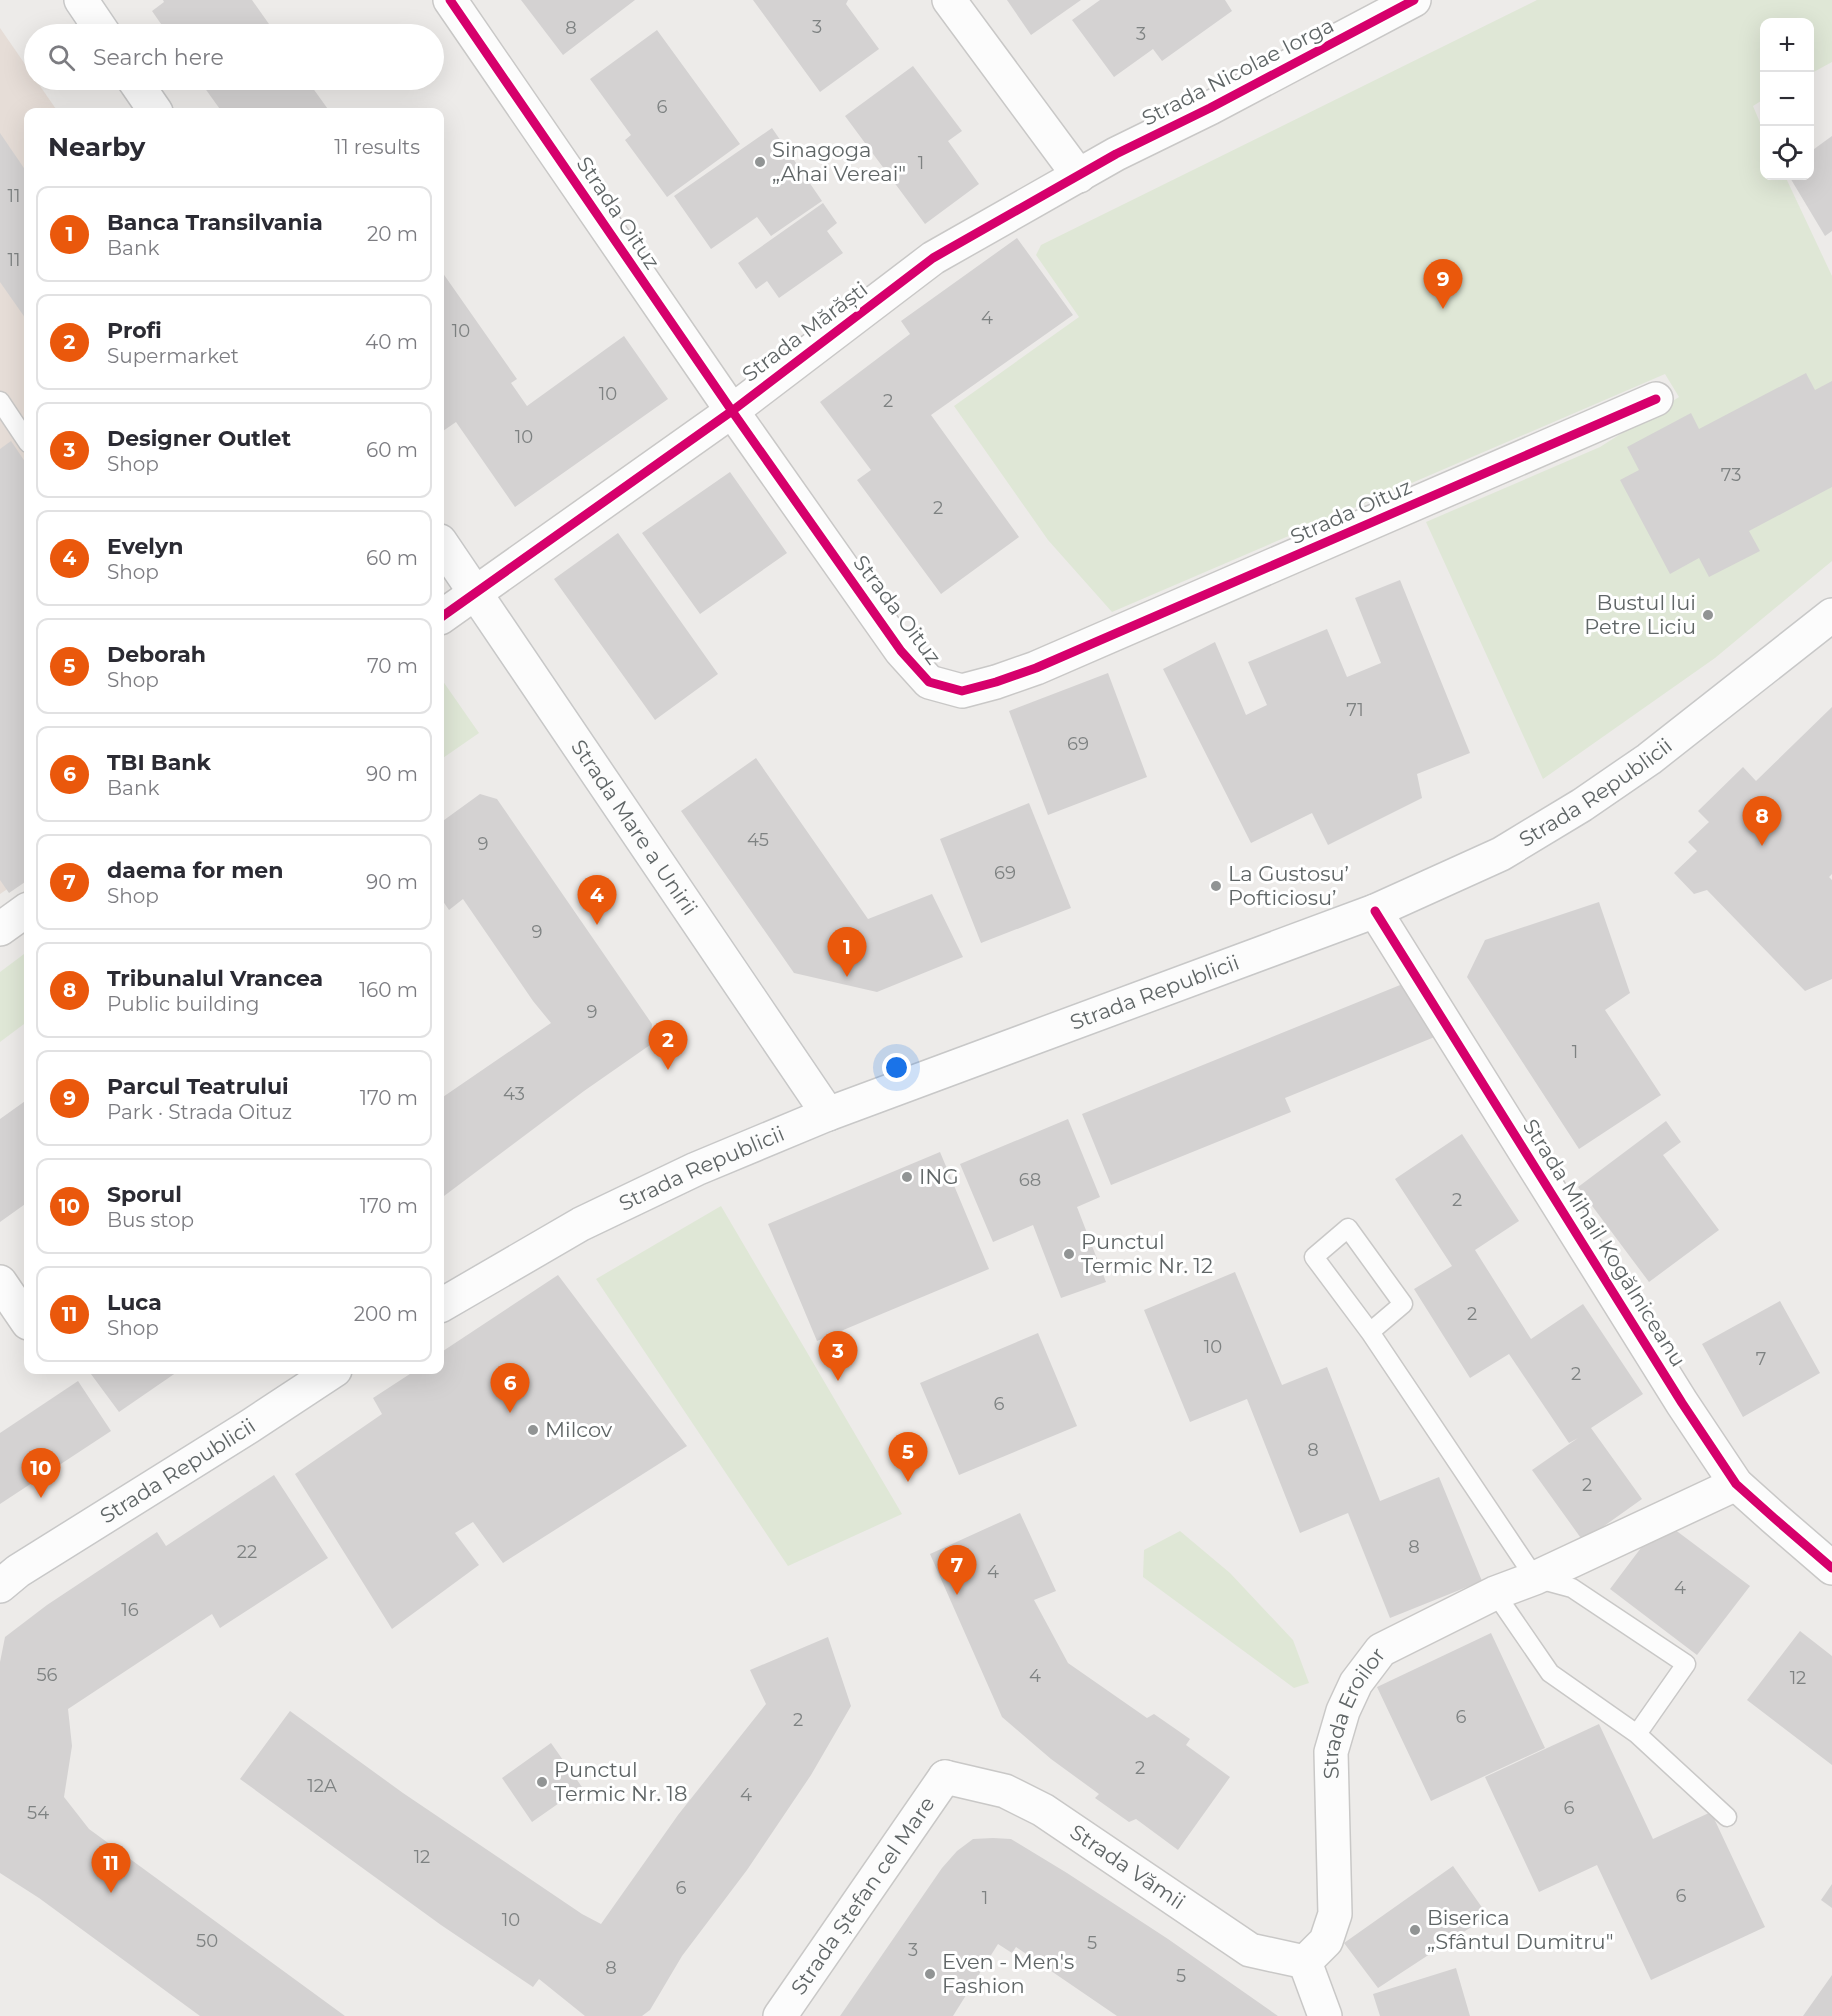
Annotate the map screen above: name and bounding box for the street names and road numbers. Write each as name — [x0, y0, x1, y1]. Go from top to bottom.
street label: Strada Nicolae Iorga — [1138, 12, 1338, 131]
street label: Strada Oituz — [572, 152, 665, 274]
street label: Strada Mărăști — [737, 276, 873, 388]
street label: Strada Oituz — [1286, 474, 1415, 549]
street label: Strada Oituz — [848, 550, 946, 669]
street label: Strada Republicii — [1514, 733, 1677, 852]
street label: Strada Mare a Unirii — [566, 735, 703, 920]
street label: Strada Republicii — [1067, 950, 1242, 1035]
street label: Strada Mihail Kogălniceanu — [1518, 1114, 1691, 1371]
street label: Strada Republicii — [615, 1121, 788, 1216]
street label: Strada Republicii — [95, 1413, 260, 1529]
street label: Strada Eroilor — [1318, 1642, 1390, 1779]
street label: Strada Ștefan cel Mare — [785, 1792, 940, 1999]
street label: Strada Vămii — [1066, 1819, 1190, 1914]

